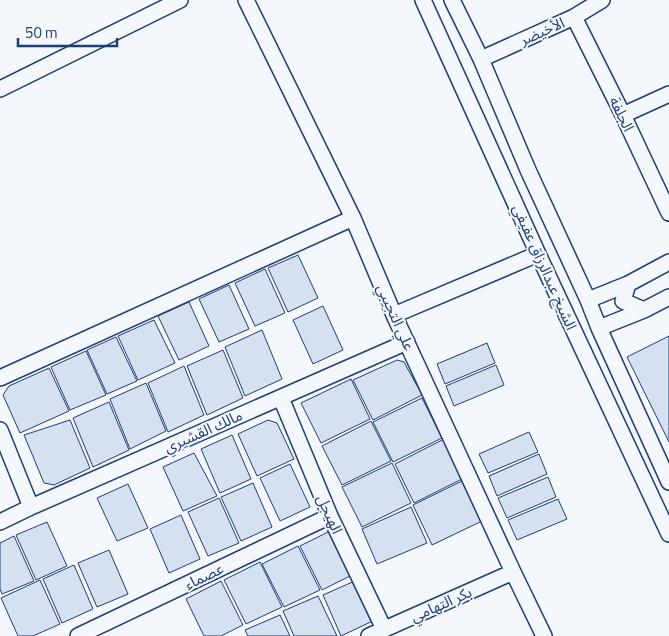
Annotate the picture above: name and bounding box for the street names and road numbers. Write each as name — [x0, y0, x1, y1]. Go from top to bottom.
street label: الأخيضر — [515, 11, 568, 51]
street label: الجلفة — [604, 93, 640, 135]
street label: الشيخ عبدالرزاق عفيفي — [506, 200, 583, 334]
street label: علي التجيبي — [371, 280, 421, 355]
street label: مالك القشيري — [160, 403, 246, 459]
street label: الهيجل — [311, 491, 349, 537]
street label: عصماء — [181, 556, 228, 595]
street label: بكر التهامي — [407, 580, 475, 628]

